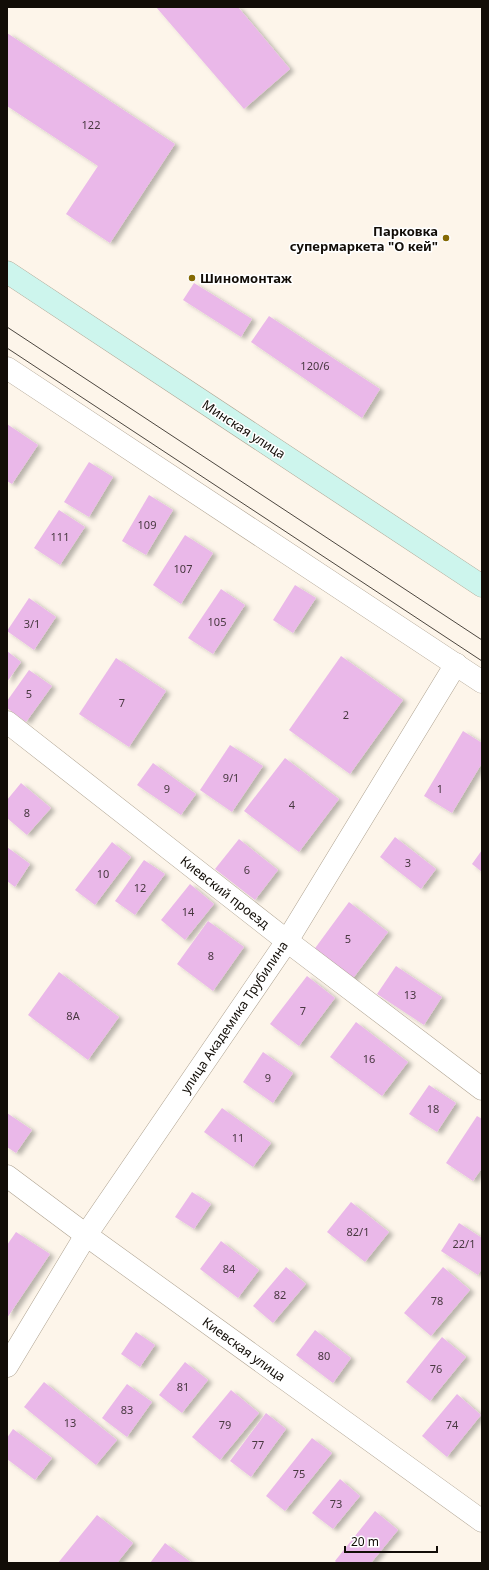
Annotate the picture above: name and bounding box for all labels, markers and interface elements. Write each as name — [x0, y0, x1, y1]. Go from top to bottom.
house number: 122 — [82, 117, 100, 132]
place label: Парковка супермаркета "О кей" — [290, 222, 438, 255]
marker: Парковка супермаркета "О кей" — [441, 233, 451, 243]
place label: Шиномонтаж — [200, 269, 293, 287]
marker: Шиномонтаж — [187, 273, 197, 283]
house number: 120/6 — [300, 358, 330, 373]
street label: Минская улица — [199, 395, 289, 463]
house number: 109 — [138, 517, 156, 532]
house number: 111 — [51, 529, 69, 544]
house number: 107 — [174, 561, 192, 576]
house number: 105 — [208, 614, 226, 629]
house number: 3/1 — [24, 616, 40, 631]
house number: 5 — [26, 686, 32, 701]
house number: 7 — [119, 695, 125, 710]
house number: 2 — [343, 707, 349, 722]
house number: 9/1 — [223, 770, 239, 785]
house number: 9 — [164, 781, 170, 796]
house number: 1 — [437, 781, 443, 796]
house number: 4 — [289, 797, 296, 812]
house number: 8 — [24, 805, 30, 820]
street label: Киевский проезд — [177, 852, 273, 933]
house number: 3 — [405, 855, 411, 870]
house number: 6 — [244, 862, 250, 877]
house number: 10 — [97, 866, 109, 881]
house number: 12 — [134, 880, 146, 895]
house number: 14 — [182, 904, 195, 919]
house number: 5 — [345, 931, 351, 946]
street label: улица Академика Трубилина — [176, 937, 292, 1097]
house number: 8 — [208, 948, 214, 963]
house number: 13 — [404, 987, 416, 1002]
house number: 7 — [300, 1003, 306, 1018]
house number: 8А — [66, 1008, 81, 1023]
house number: 16 — [363, 1051, 375, 1066]
house number: 9 — [265, 1070, 271, 1085]
house number: 18 — [427, 1101, 439, 1116]
house number: 11 — [232, 1130, 244, 1145]
house number: 82/1 — [347, 1224, 369, 1239]
house number: 22/1 — [453, 1236, 475, 1251]
house number: 84 — [223, 1261, 236, 1276]
house number: 82 — [274, 1287, 286, 1302]
house number: 78 — [431, 1293, 443, 1308]
street label: Киевская улица — [199, 1313, 289, 1385]
house number: 80 — [318, 1348, 330, 1363]
house number: 76 — [430, 1361, 442, 1376]
house number: 81 — [177, 1379, 189, 1394]
house number: 83 — [121, 1402, 133, 1417]
house number: 13 — [64, 1415, 76, 1430]
house number: 79 — [219, 1417, 231, 1432]
house number: 74 — [446, 1417, 459, 1432]
house number: 77 — [252, 1437, 264, 1452]
house number: 75 — [293, 1466, 305, 1481]
house number: 73 — [330, 1496, 342, 1511]
scale bar — [345, 1528, 437, 1554]
text: 20 m — [351, 1533, 379, 1550]

